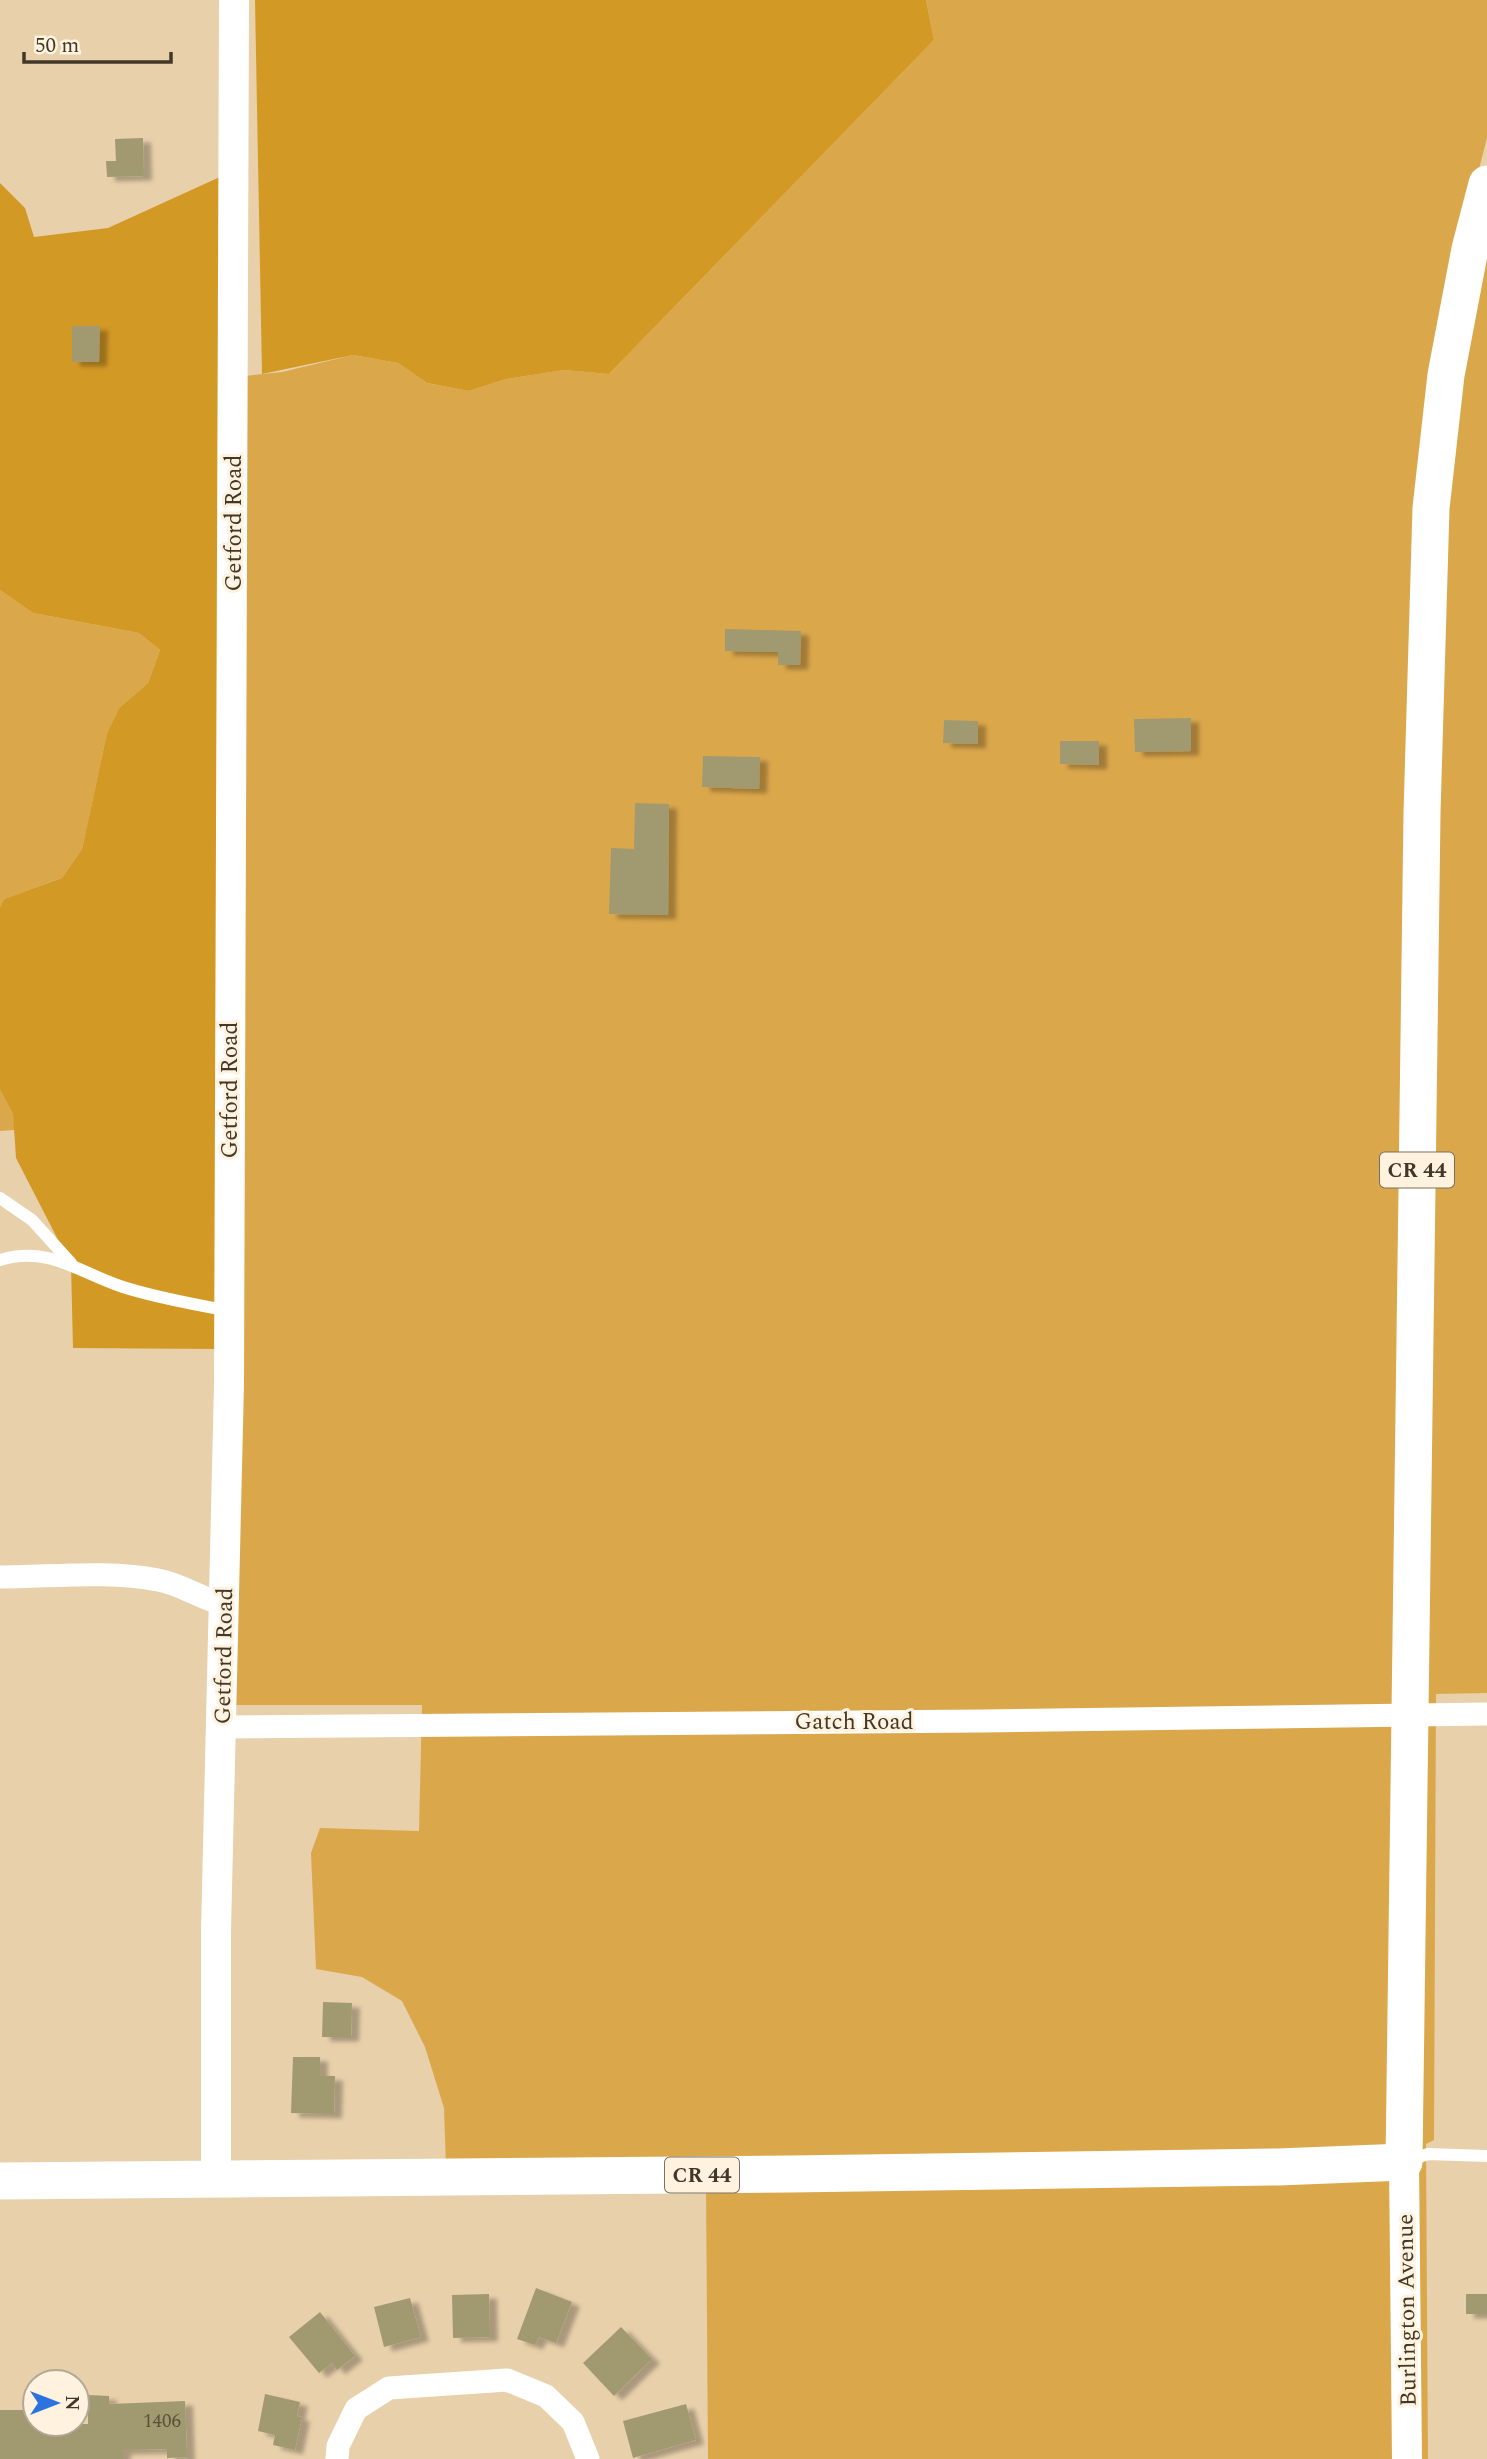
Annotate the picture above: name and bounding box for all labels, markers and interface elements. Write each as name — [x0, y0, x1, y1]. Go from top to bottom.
scale bar — [24, 21, 172, 65]
text: 50 m — [35, 30, 79, 62]
street label: Getford Road — [217, 454, 252, 591]
street label: Getford Road — [213, 1021, 248, 1158]
road number: CR 44 — [1380, 1152, 1454, 1188]
street label: Getford Road — [206, 1587, 243, 1725]
street label: Gatch Road — [794, 1705, 914, 1740]
road number: CR 44 — [665, 2158, 739, 2192]
street label: Burlington Avenue — [1388, 2213, 1427, 2407]
north arrow — [21, 2368, 91, 2438]
text: N — [57, 2395, 86, 2411]
house number: 1406 — [143, 2407, 181, 2436]

